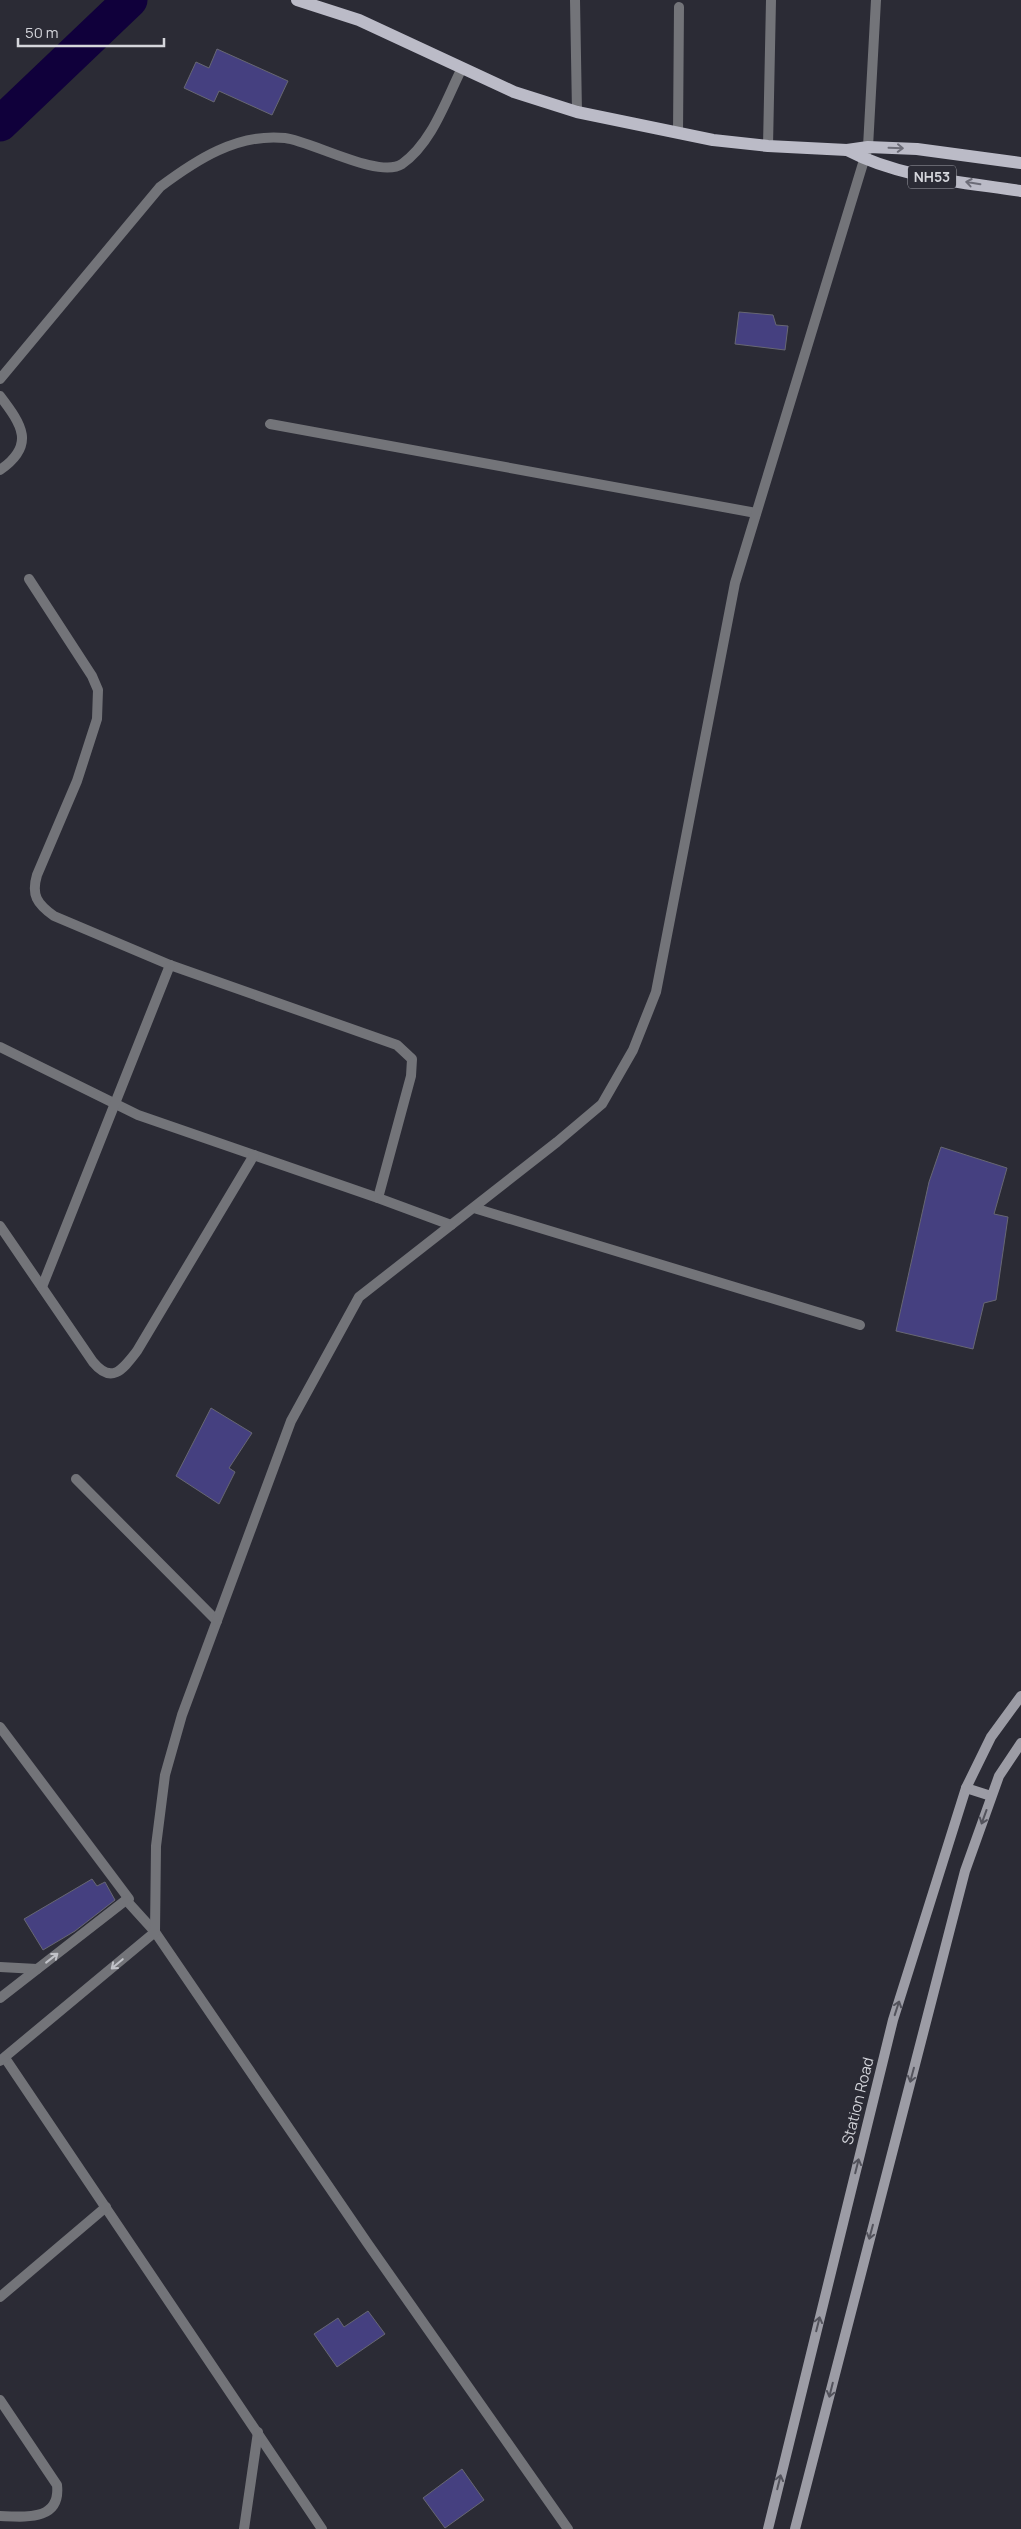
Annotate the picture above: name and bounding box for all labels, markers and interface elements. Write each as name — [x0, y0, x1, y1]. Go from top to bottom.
scale bar — [18, 15, 164, 47]
text: 50 m — [25, 22, 59, 43]
one-way arrow — [887, 143, 903, 153]
road number: NH53 — [908, 166, 956, 188]
one-way arrow — [965, 178, 981, 188]
one-way arrow — [979, 1809, 988, 1825]
one-way arrow — [45, 1952, 58, 1963]
one-way arrow — [111, 1958, 124, 1969]
one-way arrow — [892, 2001, 902, 2017]
street label: Station Road — [837, 2055, 879, 2147]
one-way arrow — [907, 2067, 916, 2083]
one-way arrow — [853, 2159, 862, 2175]
one-way arrow — [866, 2224, 875, 2240]
one-way arrow — [814, 2316, 823, 2332]
one-way arrow — [825, 2381, 835, 2397]
one-way arrow — [775, 2474, 784, 2490]

